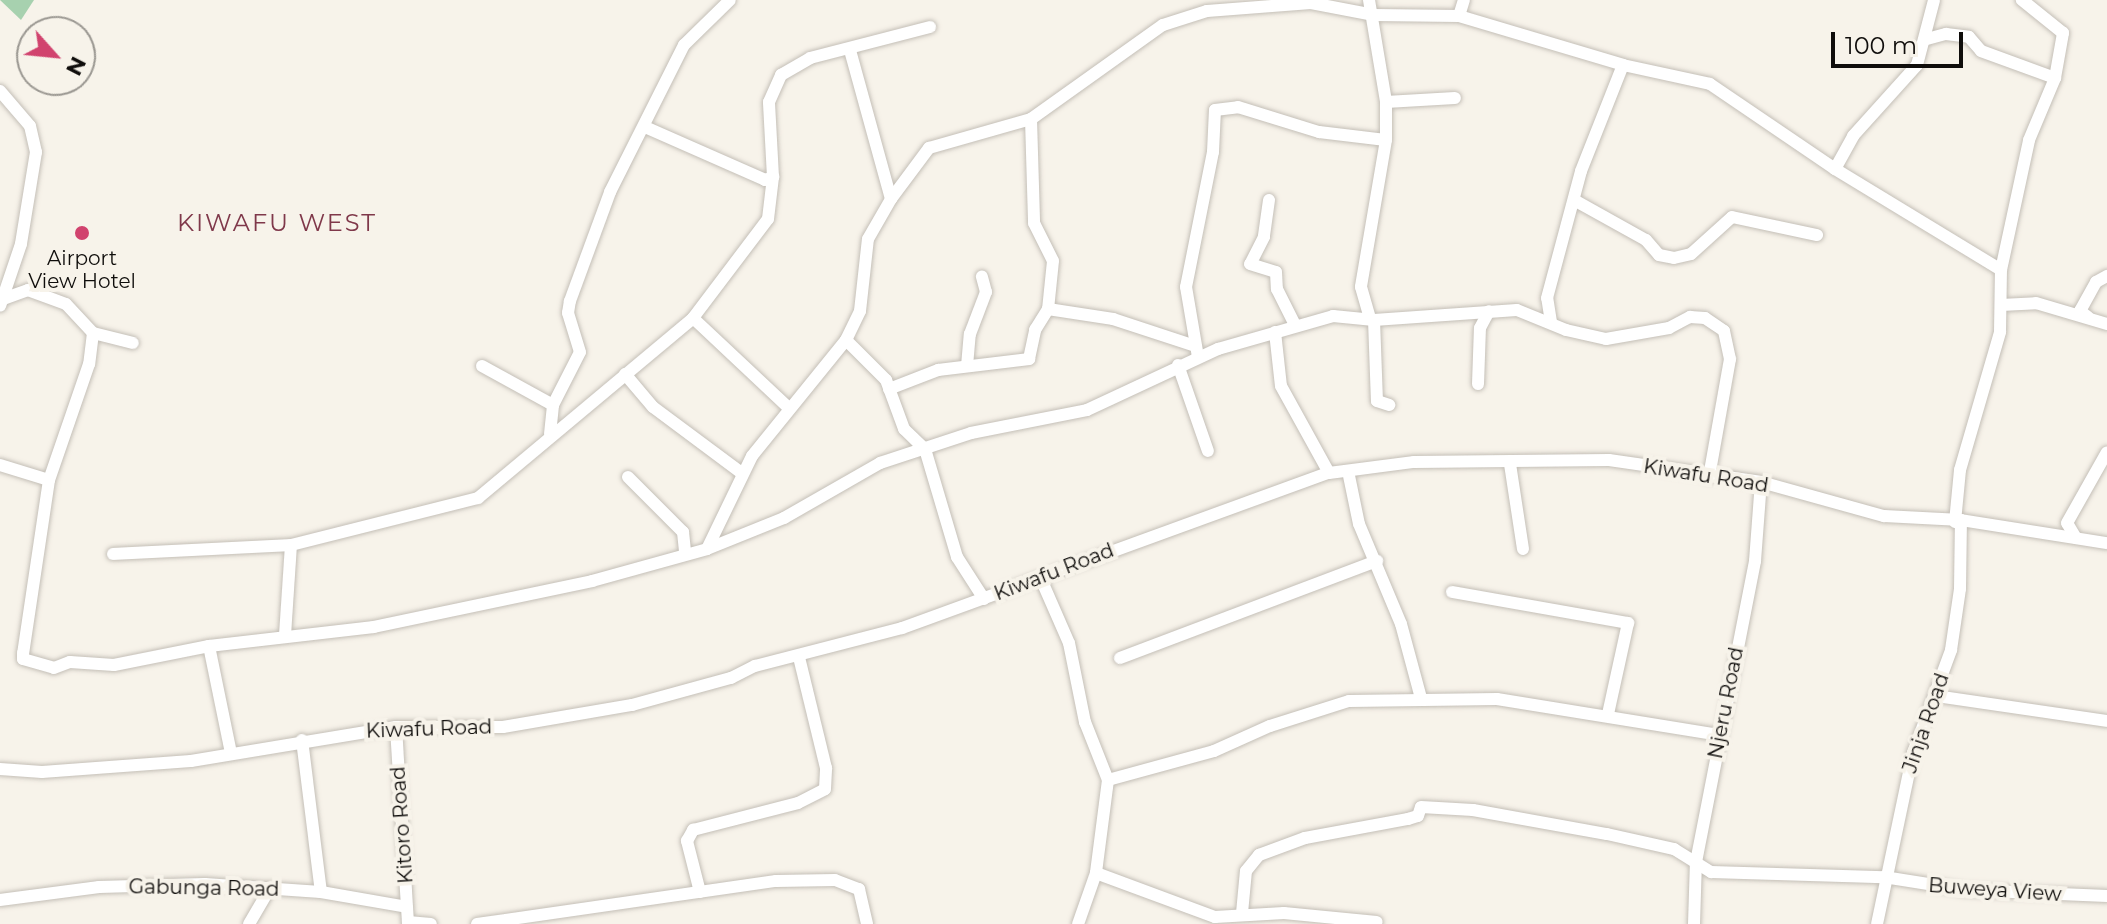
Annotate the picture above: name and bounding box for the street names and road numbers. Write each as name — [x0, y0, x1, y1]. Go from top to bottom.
street label: Kiwafu Road — [1642, 454, 1770, 498]
street label: Kiwafu Road — [991, 538, 1117, 606]
street label: Njeru Road — [1703, 645, 1749, 761]
street label: Jinja Road — [1898, 670, 1954, 776]
street label: Kiwafu Road — [365, 715, 493, 743]
street label: Kitoro Road — [386, 766, 418, 884]
street label: Buweya View — [1927, 873, 2063, 907]
street label: Gabunga Road — [128, 875, 280, 901]

